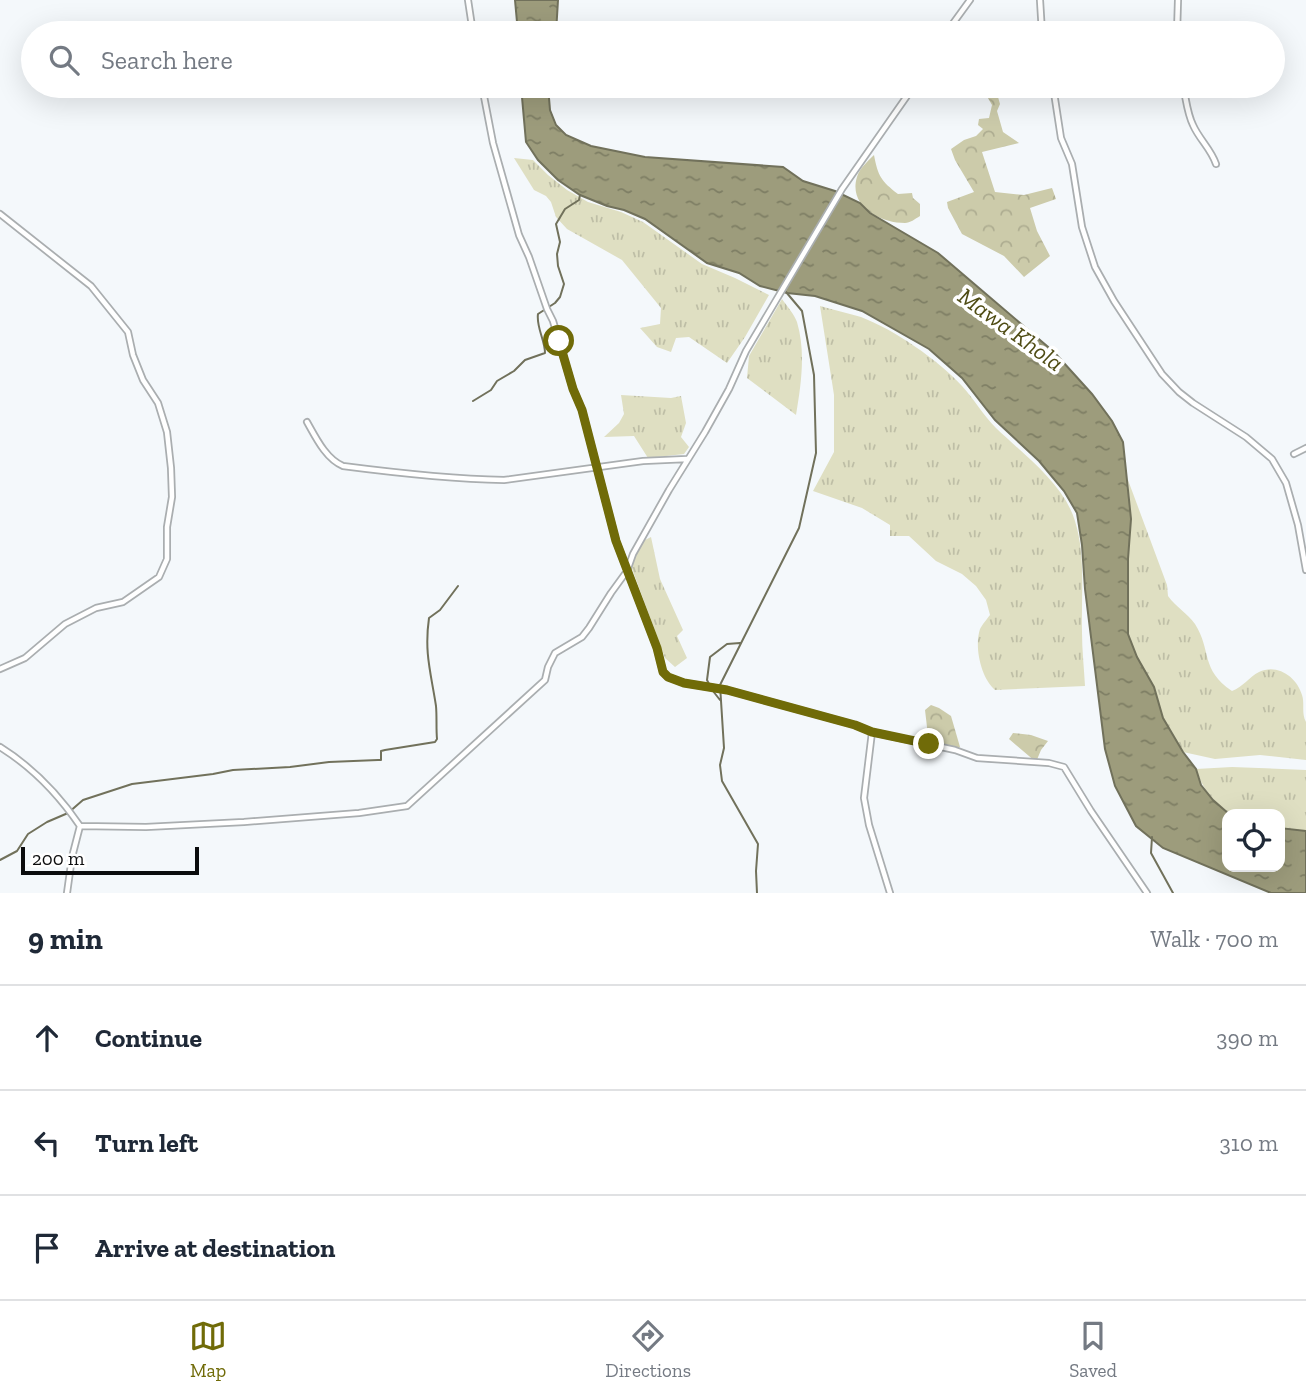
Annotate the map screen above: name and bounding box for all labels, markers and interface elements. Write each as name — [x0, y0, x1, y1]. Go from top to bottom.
search box — [21, 21, 1285, 98]
icon: search — [45, 41, 83, 79]
text: Search here — [101, 44, 233, 76]
water label: Mawa Khola — [953, 281, 1069, 377]
route start — [543, 325, 574, 356]
route end — [913, 728, 944, 759]
map controls — [1222, 809, 1285, 872]
button: locate — [1222, 809, 1285, 872]
scale bar — [21, 844, 200, 876]
text: 200 m — [32, 847, 84, 870]
text: 9 min — [28, 921, 103, 957]
text: Walk · 700 m — [1150, 925, 1278, 953]
icon: ahead — [28, 1019, 66, 1057]
text: Continue — [95, 1022, 202, 1054]
text: 390 m — [1216, 1024, 1278, 1052]
icon: left — [28, 1124, 66, 1162]
text: Turn left — [95, 1127, 198, 1159]
text: 310 m — [1220, 1129, 1278, 1157]
icon: arrive — [28, 1229, 66, 1267]
text: Arrive at destination — [95, 1232, 335, 1264]
tab: Map — [189, 1317, 227, 1382]
tab: Directions — [605, 1317, 691, 1382]
tab: Saved — [1069, 1317, 1117, 1382]

